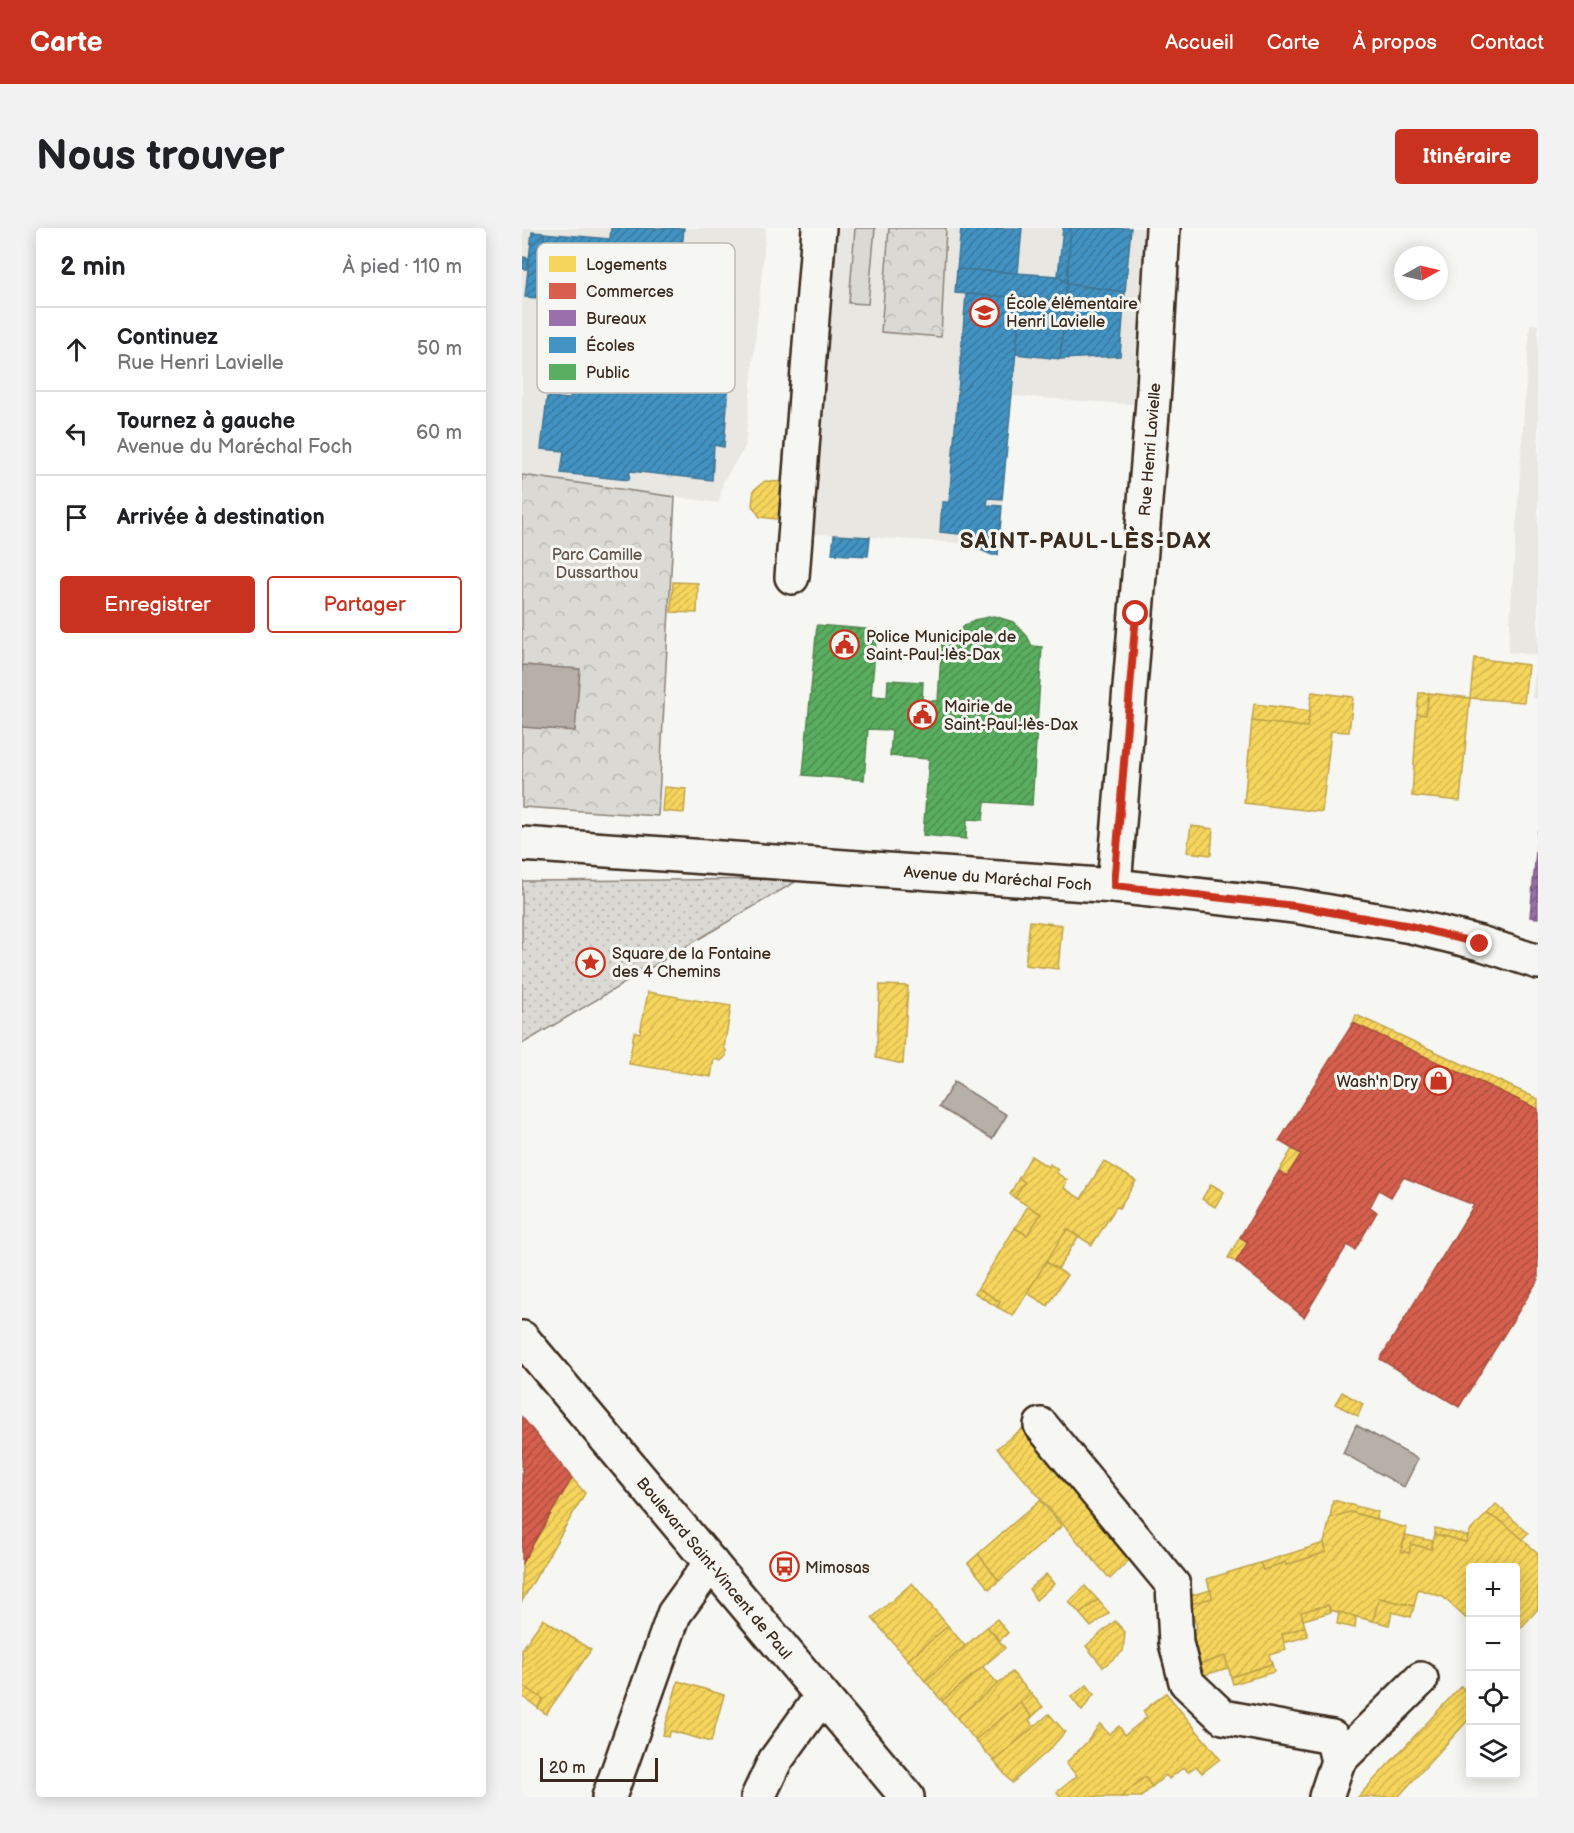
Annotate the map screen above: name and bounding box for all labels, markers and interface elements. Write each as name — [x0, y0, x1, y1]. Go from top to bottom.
text: Carte — [30, 26, 103, 59]
text: Accueil — [1165, 30, 1234, 55]
text: Carte — [1267, 30, 1320, 55]
text: À propos — [1353, 30, 1437, 55]
text: Contact — [1470, 30, 1544, 55]
button: Itinéraire — [1395, 129, 1538, 184]
text: Nous trouver — [36, 131, 284, 182]
legend — [537, 243, 735, 393]
north arrow — [1394, 246, 1448, 300]
text: 2 min — [60, 252, 126, 283]
text: À pied · 110 m — [343, 255, 462, 279]
text: Logements — [586, 256, 667, 275]
text: Commerces — [586, 283, 674, 302]
place label: École élémentaire Henri Lavielle — [1006, 293, 1138, 332]
school or university icon: École élémentaire Henri Lavielle — [969, 296, 1001, 328]
text: Bureaux — [586, 310, 647, 329]
text: Continuez — [117, 324, 218, 351]
icon: ahead — [60, 333, 93, 366]
text: Écoles — [586, 335, 635, 356]
text: 50 m — [417, 337, 462, 361]
text: Rue Henri Lavielle — [117, 351, 284, 375]
text: Public — [586, 364, 630, 383]
street label: Rue Henri Lavielle — [1136, 382, 1165, 517]
text: Tournez à gauche — [117, 408, 295, 435]
icon: left — [60, 417, 93, 450]
text: 60 m — [416, 421, 462, 445]
text: Avenue du Maréchal Foch — [117, 435, 352, 459]
icon: arrive — [60, 501, 93, 534]
text: Arrivée à destination — [117, 504, 325, 531]
district label: SAINT-PAUL-LÈS-DAX — [960, 526, 1212, 555]
park label: Parc Camille Dussarthou — [552, 546, 643, 583]
button: Enregistrer — [60, 576, 255, 633]
button: Partager — [267, 576, 462, 633]
route start — [1122, 600, 1148, 626]
place label: Police Municipale de Saint-Paul-lès-Dax — [866, 628, 1017, 665]
public building icon: Police Municipale de Saint-Paul-lès-Dax — [829, 629, 861, 661]
place label: Mairie de Saint-Paul-lès-Dax — [944, 698, 1078, 735]
public building icon: Mairie de Saint-Paul-lès-Dax — [907, 699, 939, 731]
street label: Avenue du Maréchal Foch — [903, 863, 1092, 895]
route end — [1466, 930, 1492, 956]
place label: Square de la Fontaine des 4 Chemins — [612, 945, 771, 982]
place icon: Square de la Fontaine des 4 Chemins — [575, 946, 607, 978]
shop icon: Wash'n Dry — [1423, 1065, 1455, 1097]
place label: Wash'n Dry — [1336, 1073, 1419, 1092]
street label: Boulevard Saint-Vincent de Paul — [632, 1474, 795, 1664]
bus stop icon: Mimosas — [768, 1551, 800, 1583]
place label: Mimosas — [805, 1559, 870, 1578]
map controls — [1466, 1563, 1520, 1779]
button: + — [1466, 1563, 1520, 1617]
button: − — [1466, 1617, 1520, 1671]
button: locate — [1466, 1671, 1520, 1725]
button: layers — [1466, 1725, 1520, 1779]
scale bar — [540, 1755, 658, 1782]
text: 20 m — [549, 1759, 585, 1778]

